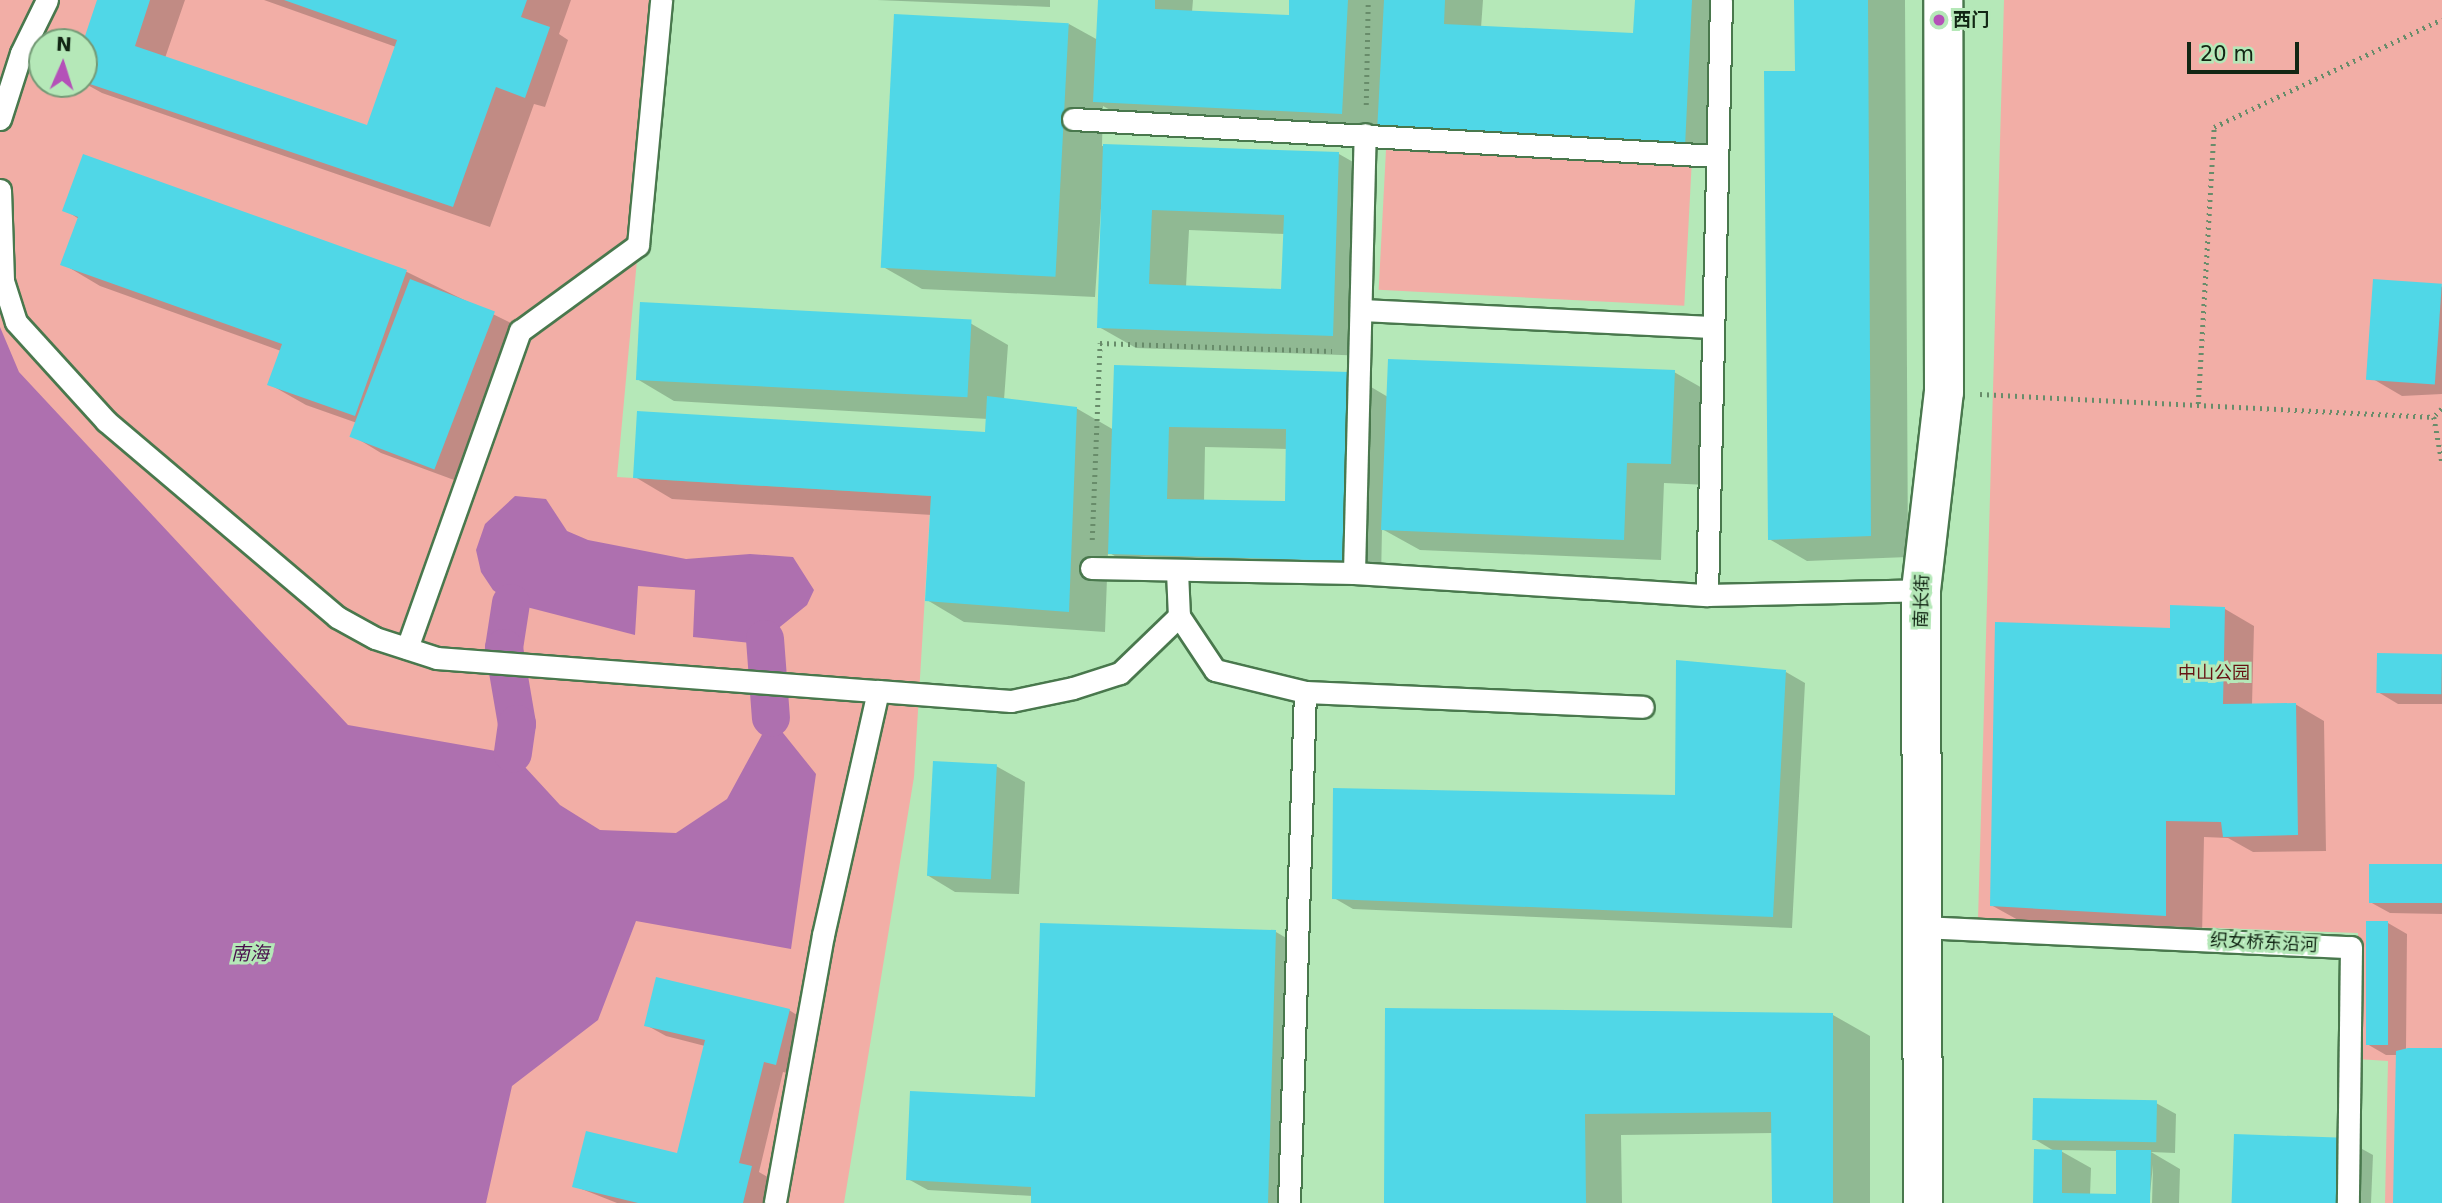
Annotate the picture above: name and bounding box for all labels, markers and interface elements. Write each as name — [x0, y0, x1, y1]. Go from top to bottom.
place label: 西门 — [1953, 9, 1989, 31]
marker: 西门 — [1931, 12, 1947, 28]
north arrow — [28, 28, 98, 98]
scale bar — [2190, 28, 2302, 72]
text: N — [55, 33, 73, 55]
text: 20 m — [2200, 42, 2254, 66]
street label: 南长街 — [1910, 574, 1934, 628]
park label: 中山公园 — [2178, 662, 2250, 684]
street label: 织女桥东沿河 — [2210, 929, 2318, 957]
water label: 南海 — [231, 943, 269, 965]

